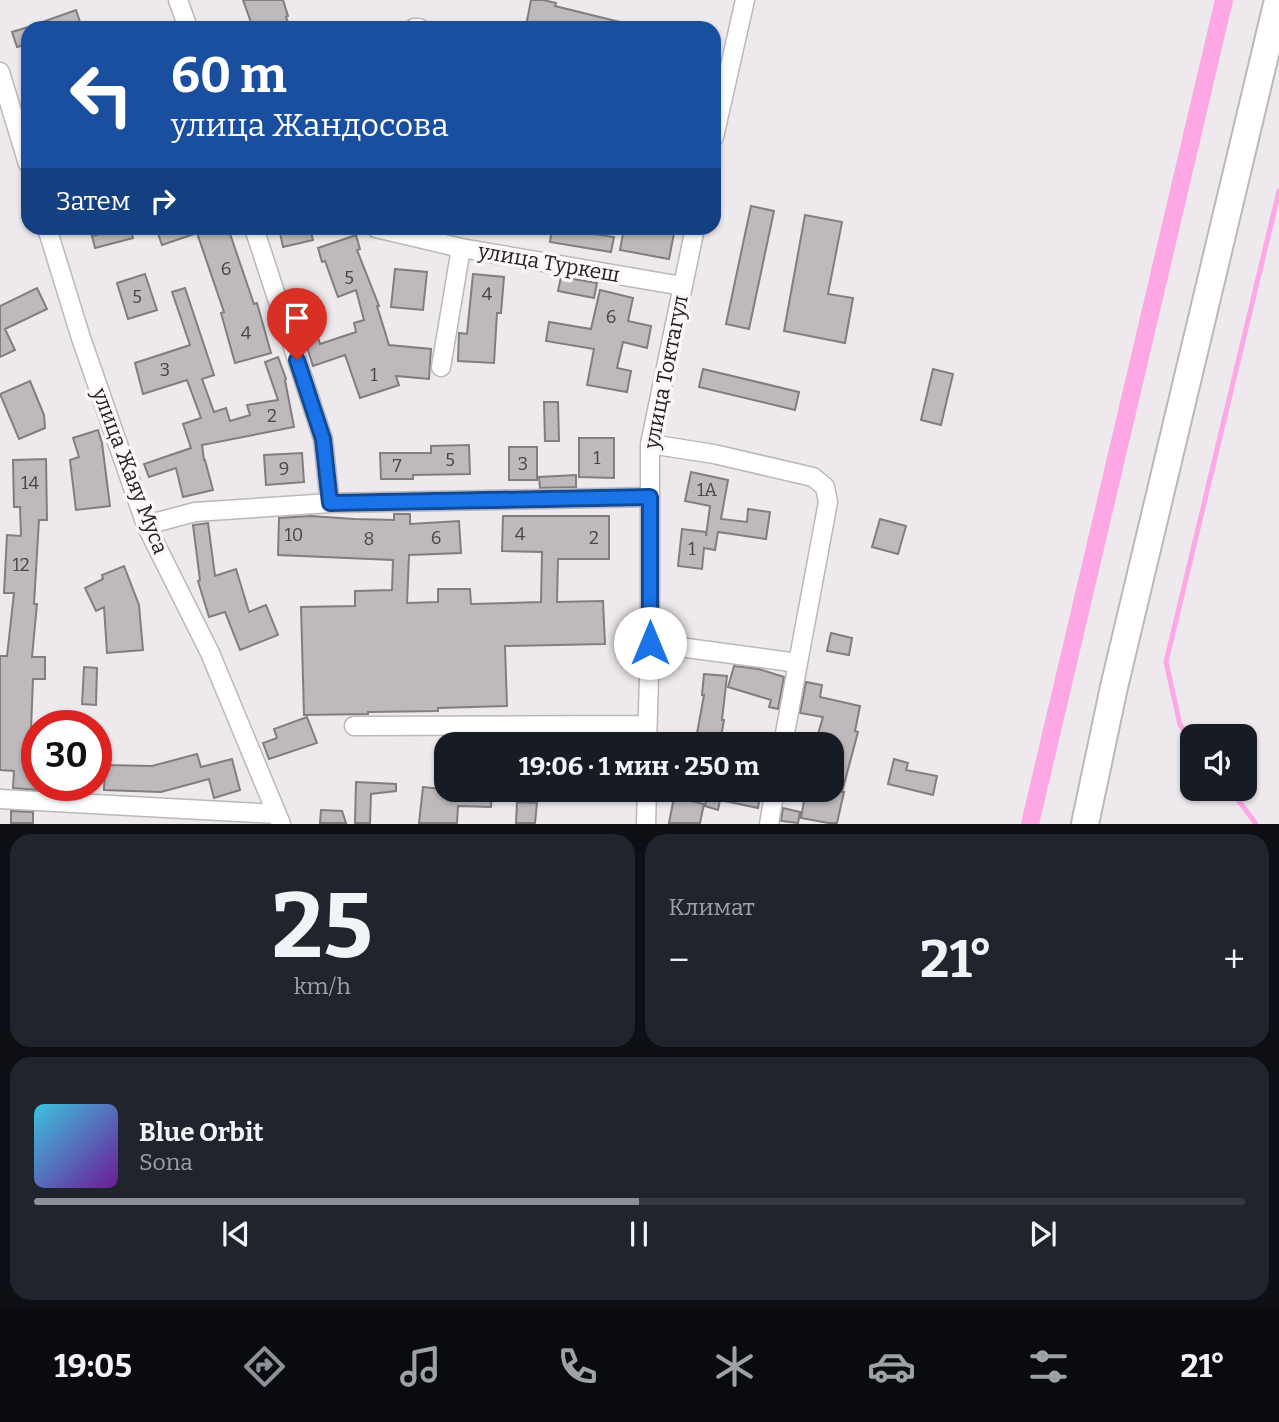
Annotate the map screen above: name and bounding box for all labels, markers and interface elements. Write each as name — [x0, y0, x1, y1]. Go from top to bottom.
text: 60 m — [171, 46, 287, 105]
icon: left — [56, 49, 147, 140]
text: улица Жандосова — [171, 106, 449, 144]
icon: right — [144, 182, 182, 220]
text: Затем — [56, 186, 130, 217]
street label: улица Туркеш — [475, 238, 622, 288]
house number: 6 — [221, 258, 231, 280]
house number: 5 — [344, 267, 354, 289]
house number: 4 — [482, 283, 493, 305]
house number: 5 — [132, 286, 142, 308]
pin — [267, 288, 327, 360]
street label: улица Токтагул — [638, 293, 694, 452]
icon: arrive — [278, 299, 316, 337]
house number: 6 — [606, 306, 616, 328]
house number: 4 — [241, 322, 252, 344]
house number: 3 — [160, 359, 170, 381]
house number: 1 — [370, 364, 378, 386]
street label: улица Жаяу Муса — [86, 383, 174, 558]
house number: 2 — [267, 405, 277, 427]
house number: 1 — [593, 447, 601, 469]
house number: 5 — [445, 449, 455, 471]
house number: 3 — [518, 453, 528, 475]
house number: 7 — [392, 455, 402, 477]
house number: 9 — [279, 458, 289, 480]
house number: 14 — [21, 472, 39, 494]
house number: 1А — [697, 479, 717, 501]
house number: 4 — [515, 523, 526, 545]
house number: 10 — [285, 524, 303, 546]
house number: 6 — [431, 527, 441, 549]
house number: 2 — [589, 527, 599, 549]
house number: 8 — [364, 528, 374, 550]
house number: 1 — [688, 538, 696, 560]
house number: 12 — [12, 554, 30, 576]
position arrow — [613, 606, 687, 680]
speed limit sign: 30 — [21, 710, 112, 801]
map controls — [1180, 724, 1257, 801]
button: sound — [1180, 724, 1257, 801]
text: 19:06 · 1 мин · 250 m — [519, 751, 759, 782]
text: 25 — [272, 872, 373, 981]
text: Климат — [669, 893, 755, 921]
text: 21° — [920, 928, 993, 991]
text: − — [669, 937, 689, 983]
text: + — [1223, 937, 1245, 983]
text: km/h — [294, 972, 351, 1000]
text: Blue Orbit — [139, 1117, 263, 1148]
text: Sona — [139, 1148, 193, 1176]
icon: previous — [217, 1215, 255, 1253]
icon: pause — [620, 1215, 658, 1253]
icon: next — [1024, 1215, 1062, 1253]
icon: directions — [240, 1342, 289, 1391]
icon: music — [396, 1342, 445, 1391]
icon: phone — [553, 1342, 602, 1391]
icon: climate — [710, 1342, 759, 1391]
icon: car — [867, 1342, 916, 1391]
icon: filters — [1024, 1342, 1073, 1391]
text: 19:05 — [54, 1347, 132, 1385]
text: 21° — [1180, 1347, 1225, 1385]

